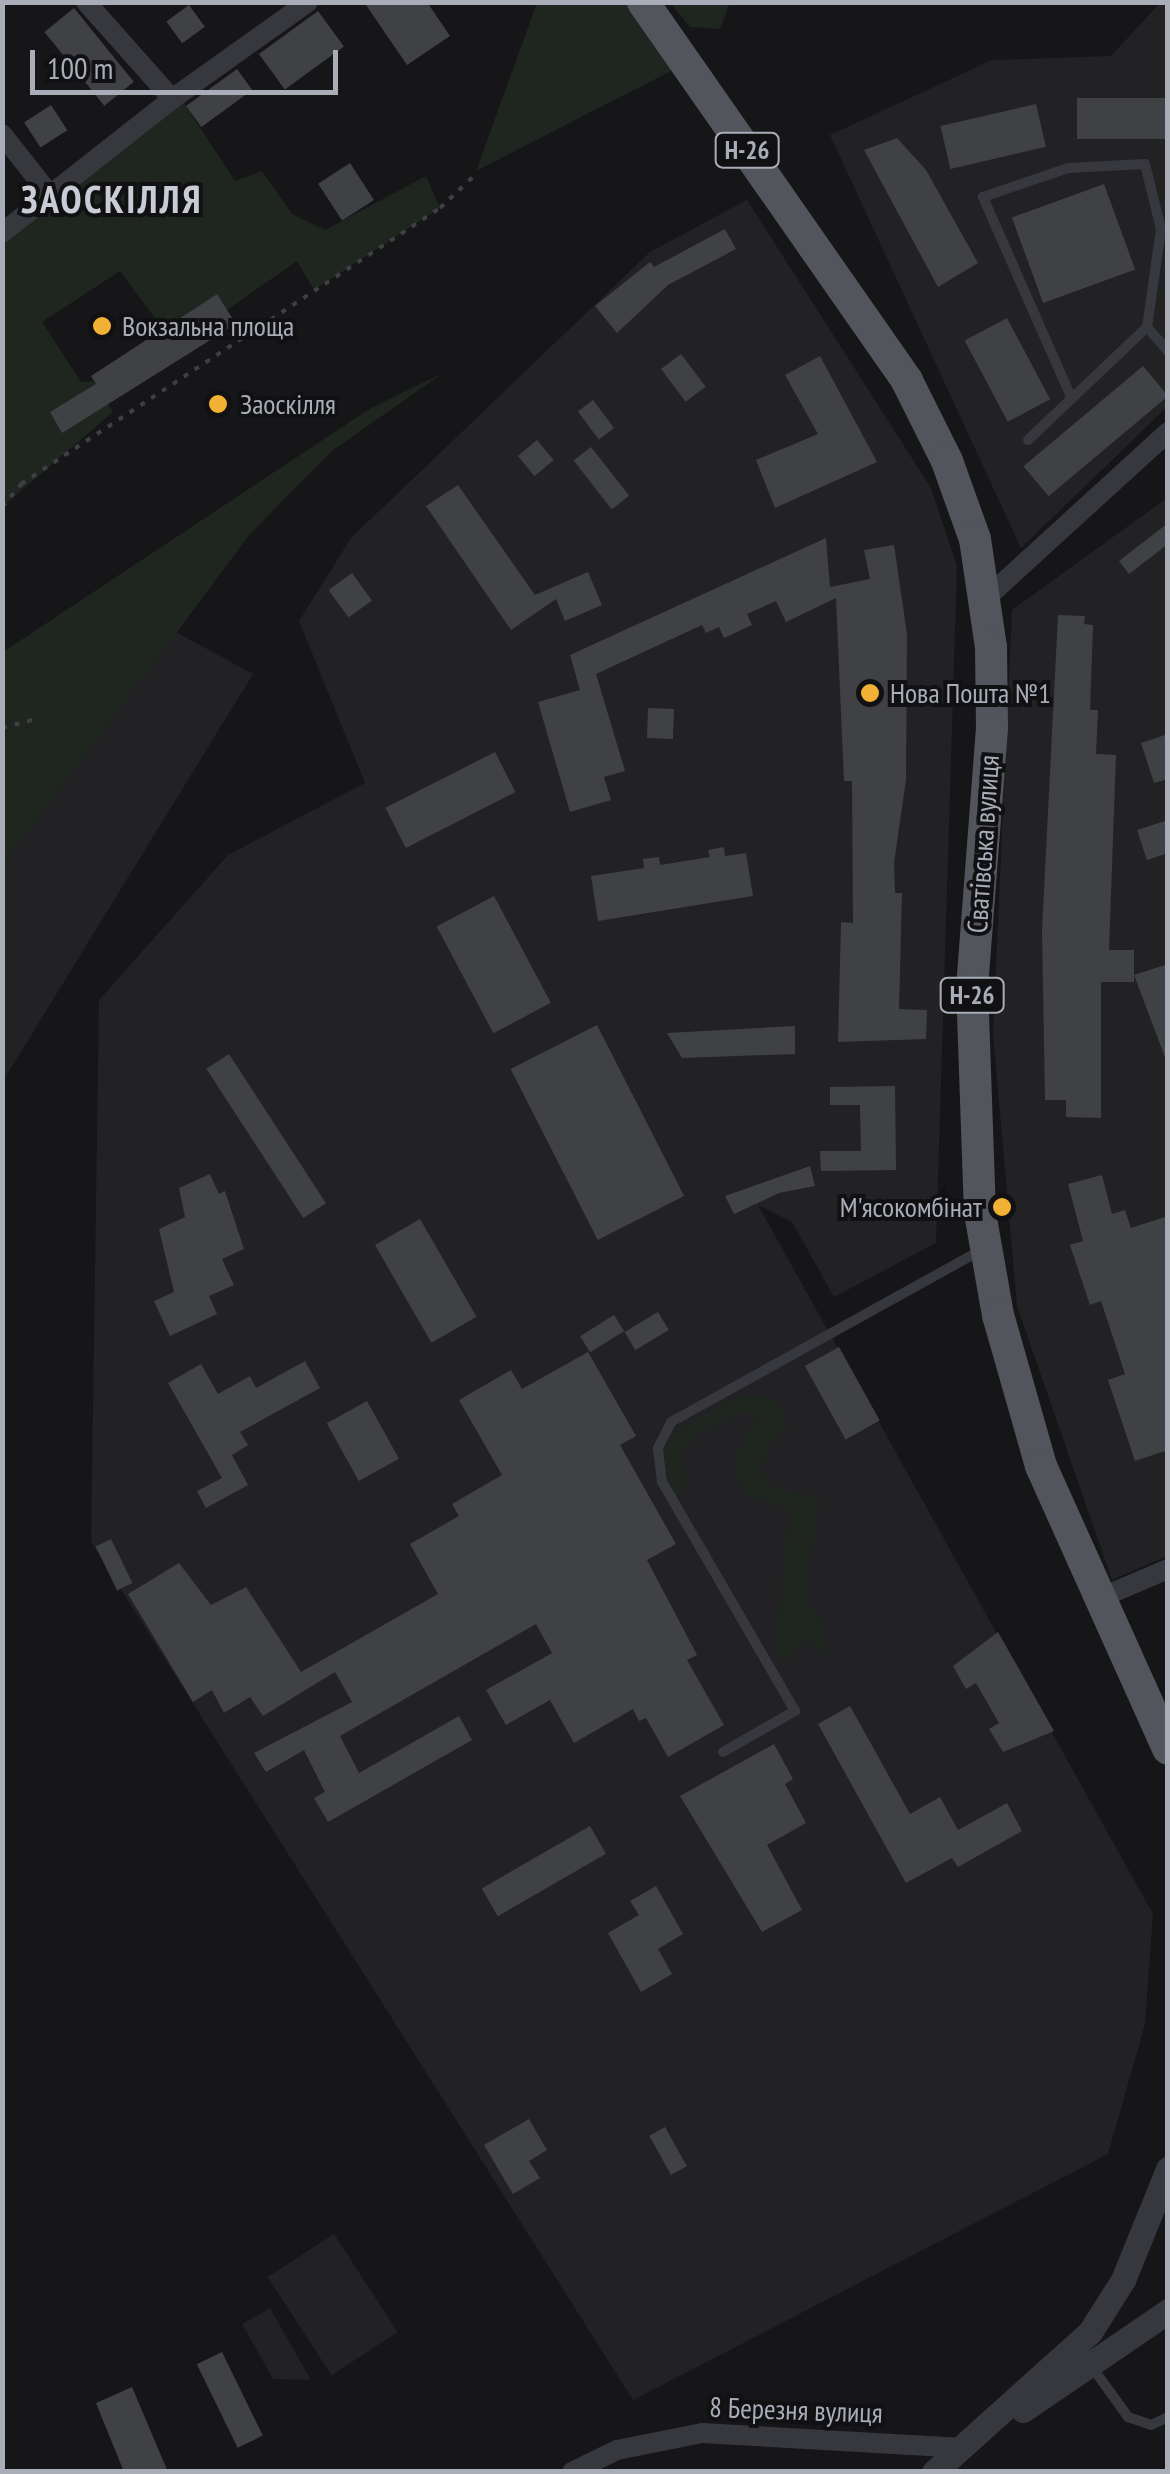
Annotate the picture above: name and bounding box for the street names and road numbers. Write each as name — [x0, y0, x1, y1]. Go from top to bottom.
road number: Н-26 — [714, 130, 780, 170]
street label: Сватівська вулиця — [960, 754, 1006, 934]
road number: Н-26 — [940, 975, 1004, 1015]
street label: 8 Березня вулиця — [709, 2390, 883, 2430]

